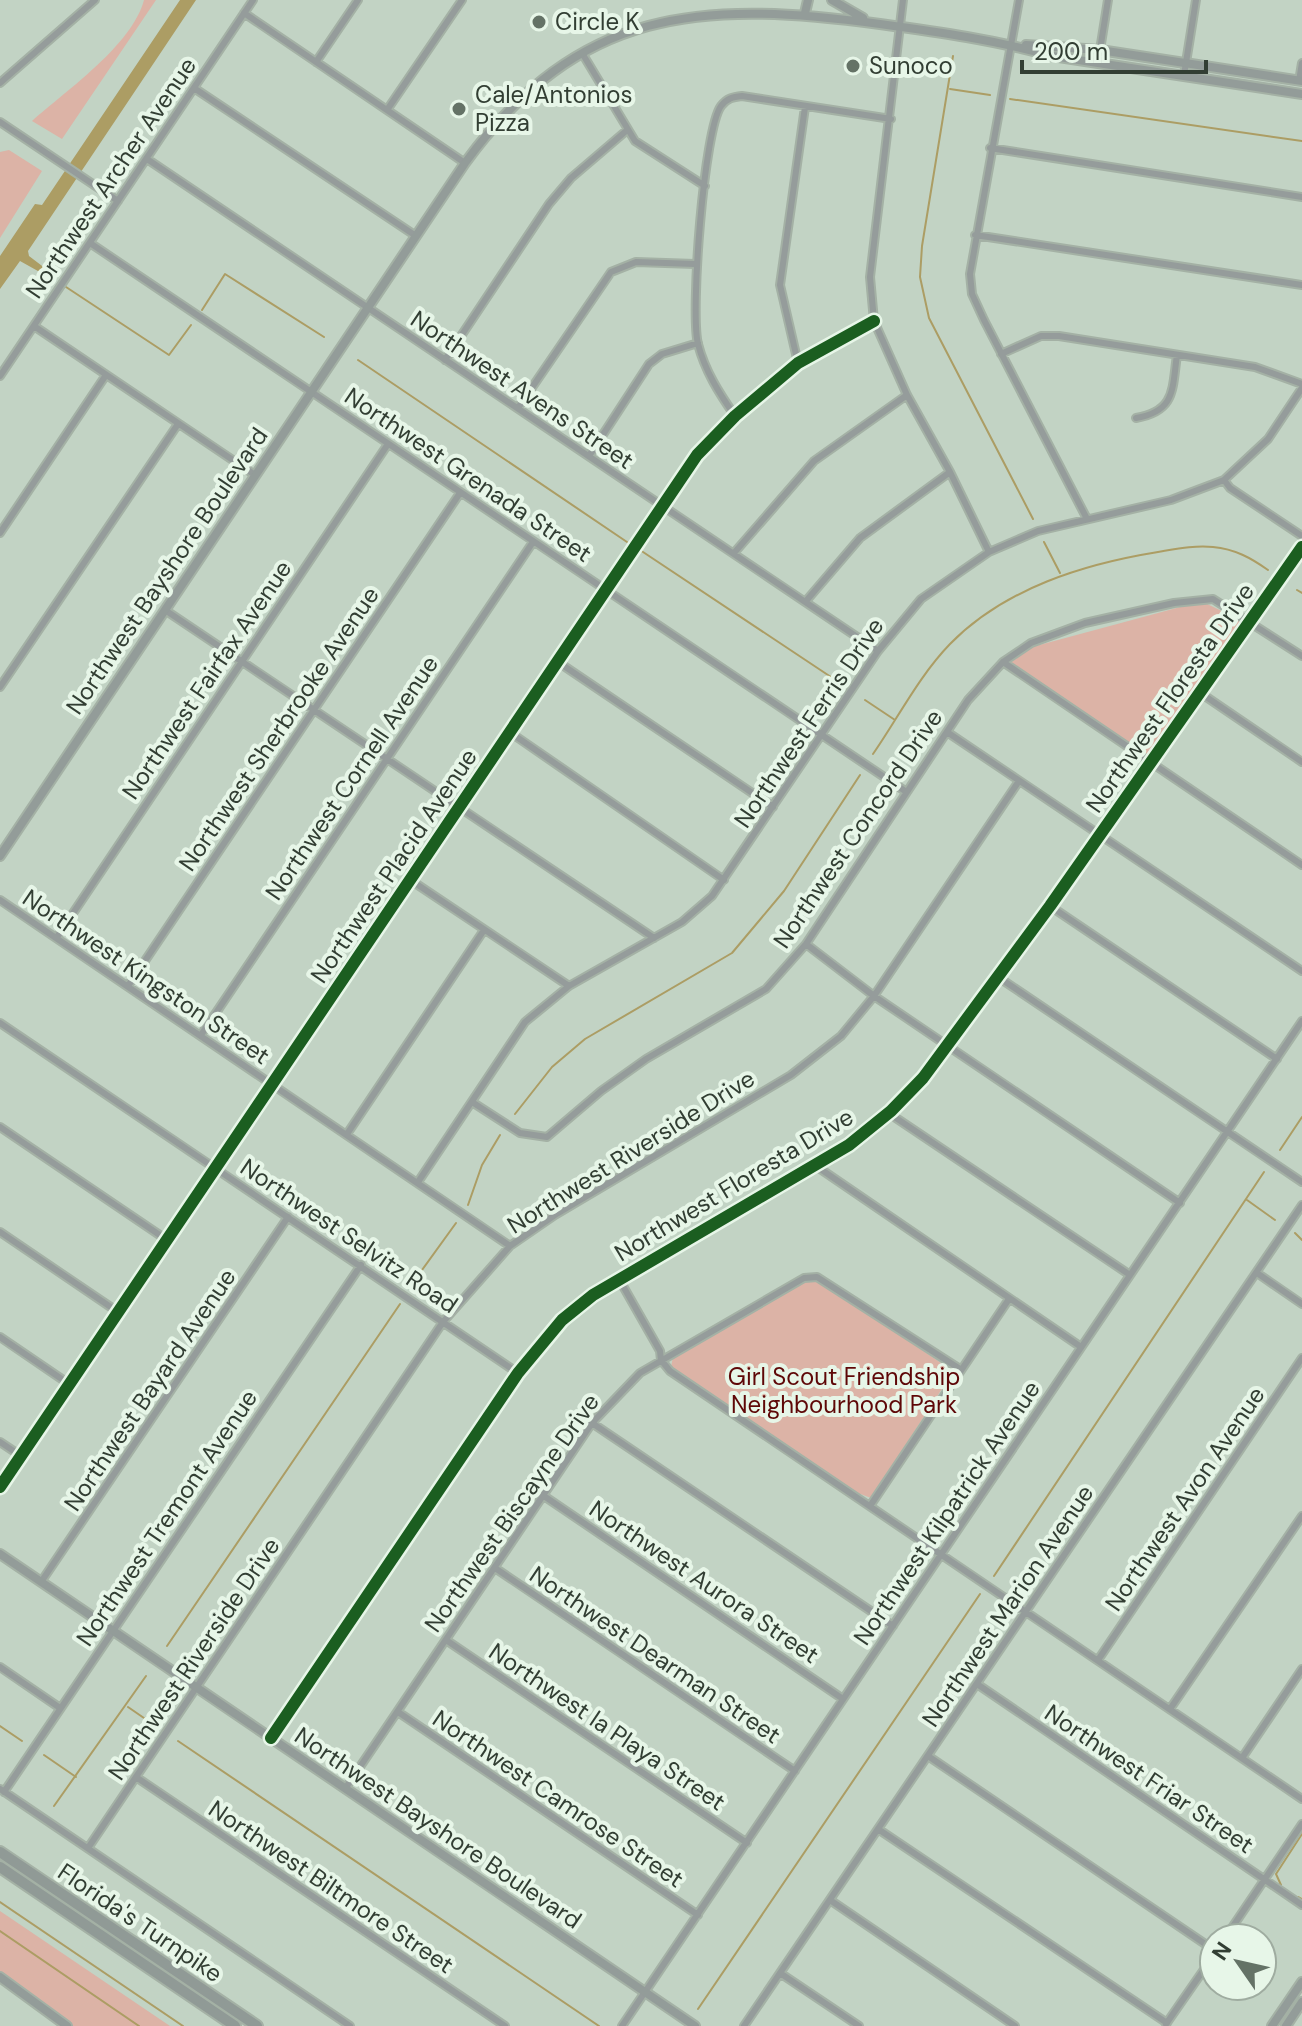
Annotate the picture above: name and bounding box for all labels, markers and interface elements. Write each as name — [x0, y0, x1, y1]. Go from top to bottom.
place label: Circle K — [555, 6, 640, 37]
marker: Circle K — [530, 13, 548, 31]
scale bar — [1022, 24, 1206, 74]
text: 200 m — [1034, 36, 1108, 67]
place label: Sunoco — [869, 50, 953, 81]
street label: Northwest Archer Avenue — [18, 51, 203, 304]
marker: Sunoco — [844, 57, 862, 75]
place label: Cale/Antonios Pizza — [475, 79, 633, 138]
marker: Cale/Antonios Pizza — [450, 100, 468, 118]
street label: Northwest Avens Street — [405, 303, 640, 476]
street label: Northwest Grenada Street — [339, 380, 598, 569]
street label: Northwest Bayshore Boulevard — [59, 421, 274, 720]
street label: Northwest Fairfax Avenue — [115, 554, 298, 805]
street label: Northwest Floresta Drive — [1078, 577, 1261, 819]
street label: Northwest Sherbrooke Avenue — [172, 581, 386, 877]
street label: Northwest Ferris Drive — [727, 612, 890, 834]
street label: Northwest Cornell Avenue — [258, 650, 445, 906]
street label: Northwest Concord Drive — [766, 703, 949, 954]
street label: Northwest Placid Avenue — [303, 742, 484, 989]
street label: Northwest Kingston Street — [17, 882, 276, 1071]
street label: Northwest Riverside Drive — [501, 1063, 760, 1240]
street label: Northwest Floresta Drive — [609, 1101, 859, 1268]
street label: Northwest Selvitz Road — [235, 1151, 464, 1320]
street label: Northwest Bayard Avenue — [57, 1263, 242, 1517]
park label: Girl Scout Friendship Neighbourhood Park — [728, 1361, 960, 1420]
street label: Northwest Kilpatrick Avenue — [846, 1375, 1047, 1651]
street label: Northwest Avon Avenue — [1098, 1380, 1271, 1617]
street label: Northwest Tremont Avenue — [69, 1384, 264, 1652]
street label: Northwest Biscayne Drive — [417, 1387, 606, 1638]
street label: Northwest Marion Avenue — [915, 1479, 1100, 1733]
street label: Northwest Aurora Street — [584, 1493, 825, 1670]
street label: Northwest Riverside Drive — [101, 1532, 286, 1786]
street label: Northwest Dearman Street — [524, 1559, 787, 1750]
street label: Northwest la Playa Street — [483, 1636, 731, 1817]
street label: Northwest Friar Street — [1039, 1697, 1260, 1860]
street label: Northwest Camrose Street — [427, 1703, 690, 1894]
street label: Northwest Bayshore Boulevard — [289, 1720, 588, 1935]
street label: Northwest Biltmore Street — [203, 1793, 460, 1980]
street label: Florida's Turnpike — [52, 1856, 228, 1989]
north arrow — [1198, 1922, 1278, 2002]
text: N — [1205, 1936, 1238, 1966]

